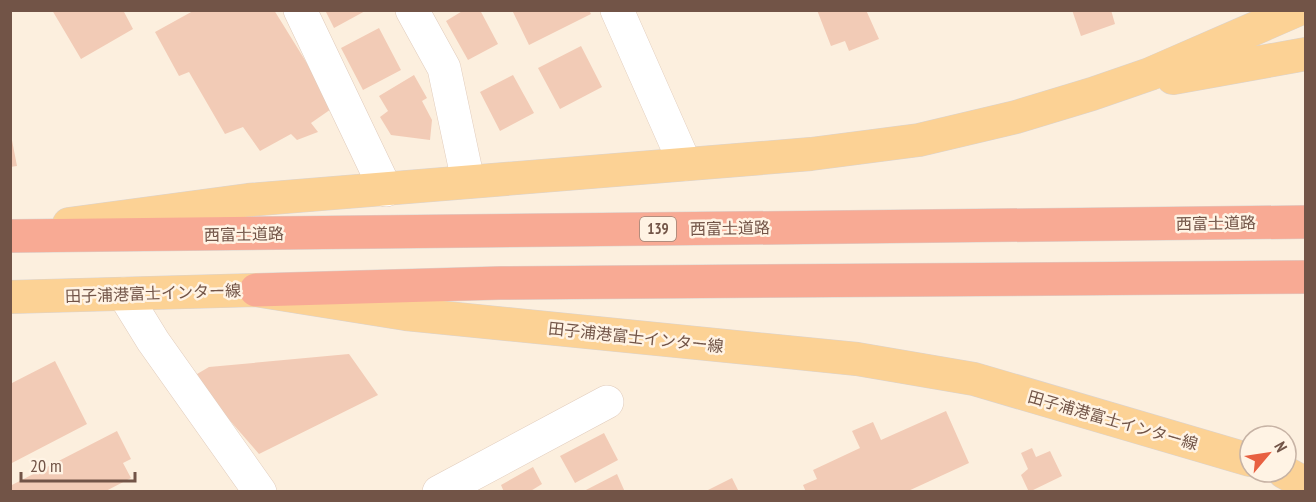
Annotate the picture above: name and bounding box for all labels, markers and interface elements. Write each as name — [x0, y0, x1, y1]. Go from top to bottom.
street label: 西富士道路 — [1176, 212, 1256, 234]
road number: 139 — [640, 217, 676, 241]
street label: 西富士道路 — [690, 217, 770, 239]
street label: 西富士道路 — [204, 223, 284, 245]
street label: 田子浦港富士インター線 — [65, 280, 241, 306]
street label: 田子浦港富士インター線 — [547, 318, 725, 356]
street label: 田子浦港富士インター線 — [1026, 386, 1200, 454]
north arrow — [1238, 424, 1298, 484]
text: N — [1270, 438, 1292, 455]
scale bar — [21, 445, 135, 483]
text: 20 m — [30, 454, 62, 477]

